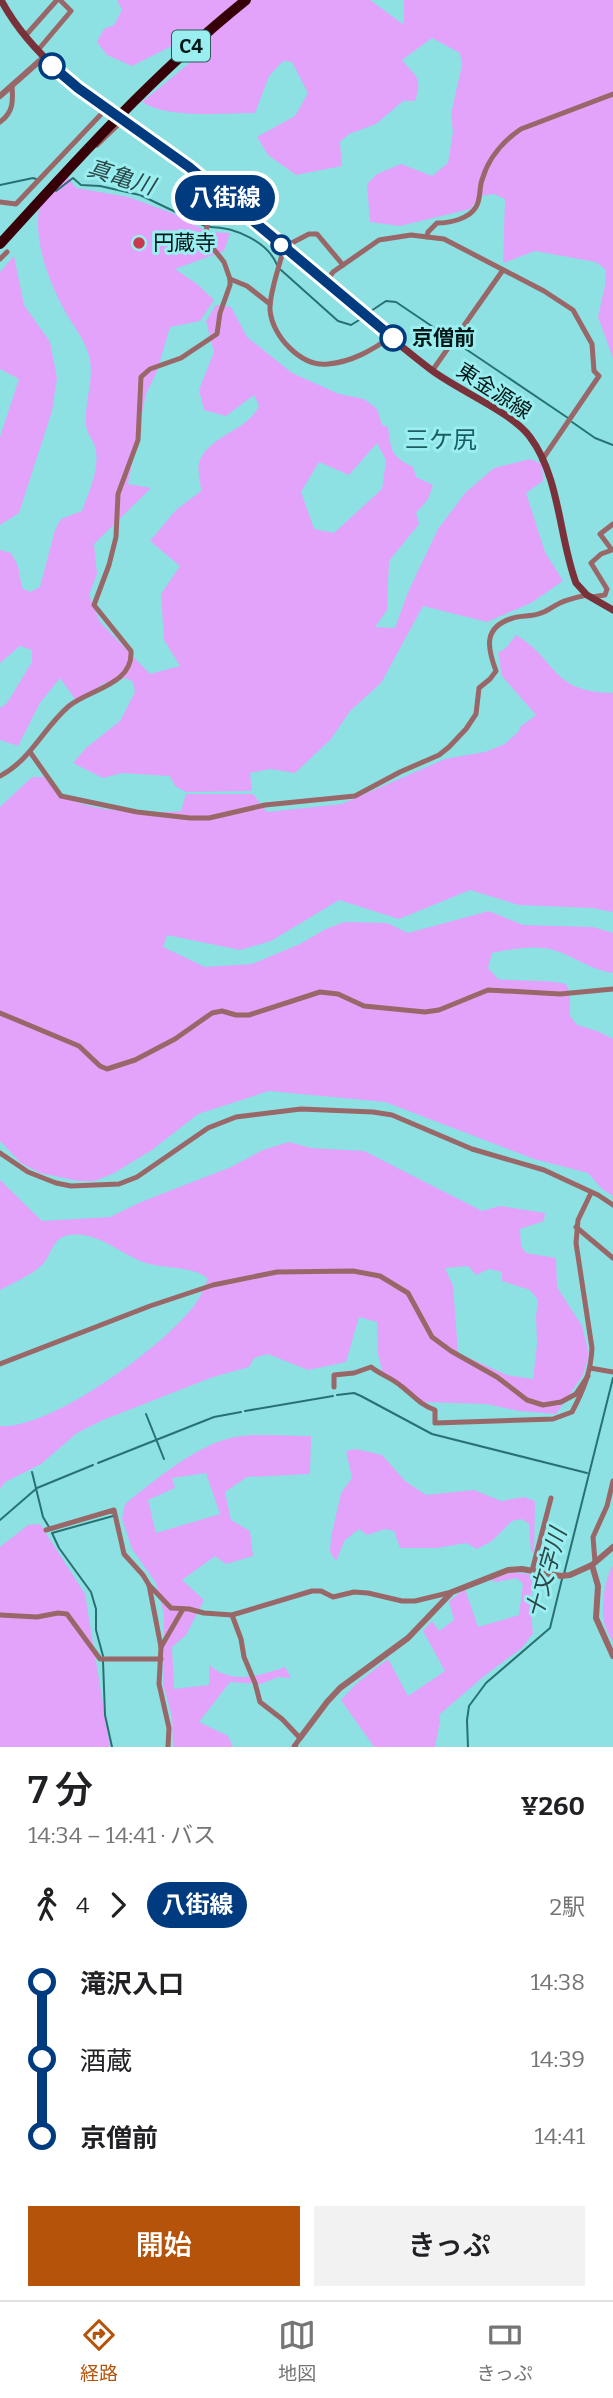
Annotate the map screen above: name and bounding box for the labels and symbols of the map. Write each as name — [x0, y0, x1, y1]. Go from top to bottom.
road number: C4 — [172, 30, 210, 61]
unlabelled marker — [39, 53, 65, 79]
water label: 真亀川 — [84, 154, 161, 201]
line badge: 八街線 — [185, 175, 265, 221]
place label: 円蔵寺 — [153, 230, 216, 256]
marker: 円蔵寺 — [131, 235, 147, 251]
unlabelled marker — [271, 235, 291, 255]
marker: 京僧前 — [380, 325, 406, 351]
place label: 京僧前 — [412, 325, 475, 351]
street label: 東金源線 — [452, 357, 536, 425]
district label: 三ケ尻 — [405, 426, 477, 454]
water label: 十文字川 — [520, 1522, 573, 1621]

